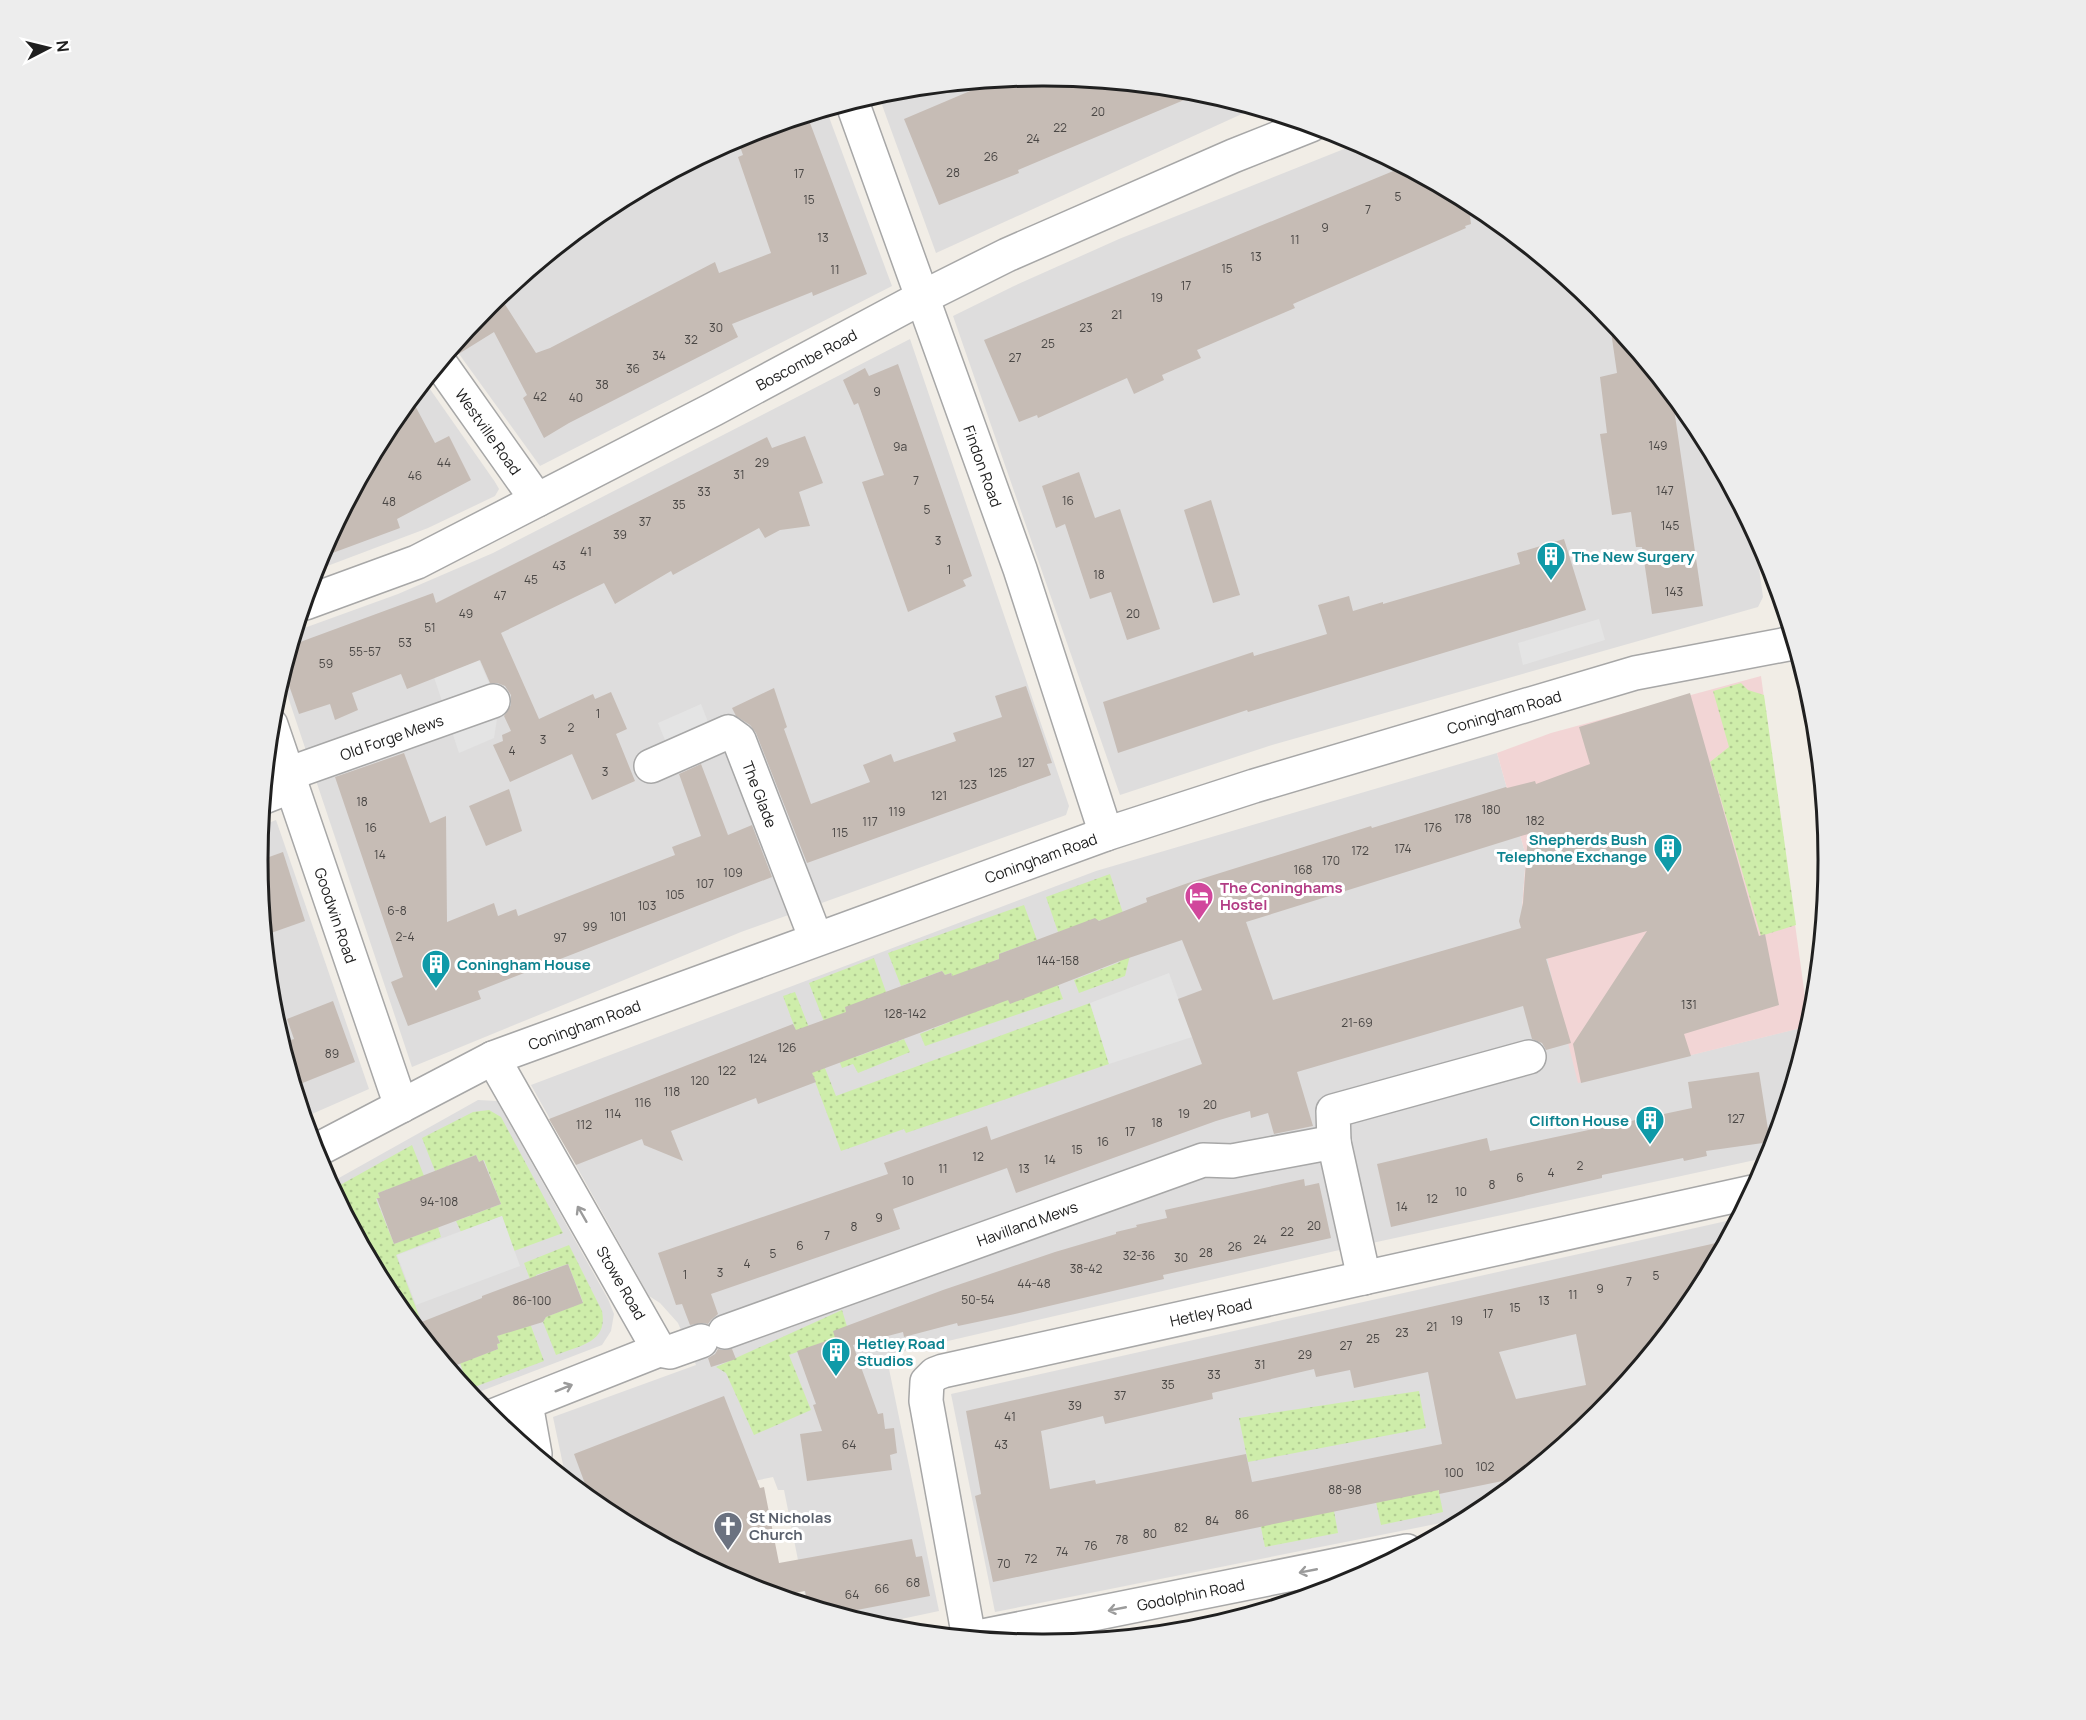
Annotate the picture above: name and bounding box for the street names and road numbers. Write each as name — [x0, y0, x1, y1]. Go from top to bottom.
street label: Boscombe Road — [752, 324, 860, 395]
street label: Westville Road — [451, 384, 526, 479]
street label: Findon Road — [959, 423, 1007, 510]
street label: Coningham Road — [1444, 685, 1564, 739]
street label: Old Forge Mews — [337, 709, 446, 765]
street label: The Glade — [738, 758, 782, 831]
street label: Coningham Road — [982, 828, 1100, 888]
street label: Goodwin Road — [310, 865, 362, 966]
street label: Coningham Road — [525, 994, 643, 1055]
street label: Havilland Mews — [974, 1195, 1080, 1251]
street label: Stowe Road — [591, 1242, 651, 1324]
street label: Hetley Road — [1168, 1292, 1254, 1331]
street label: Godolphin Road — [1135, 1573, 1246, 1615]

